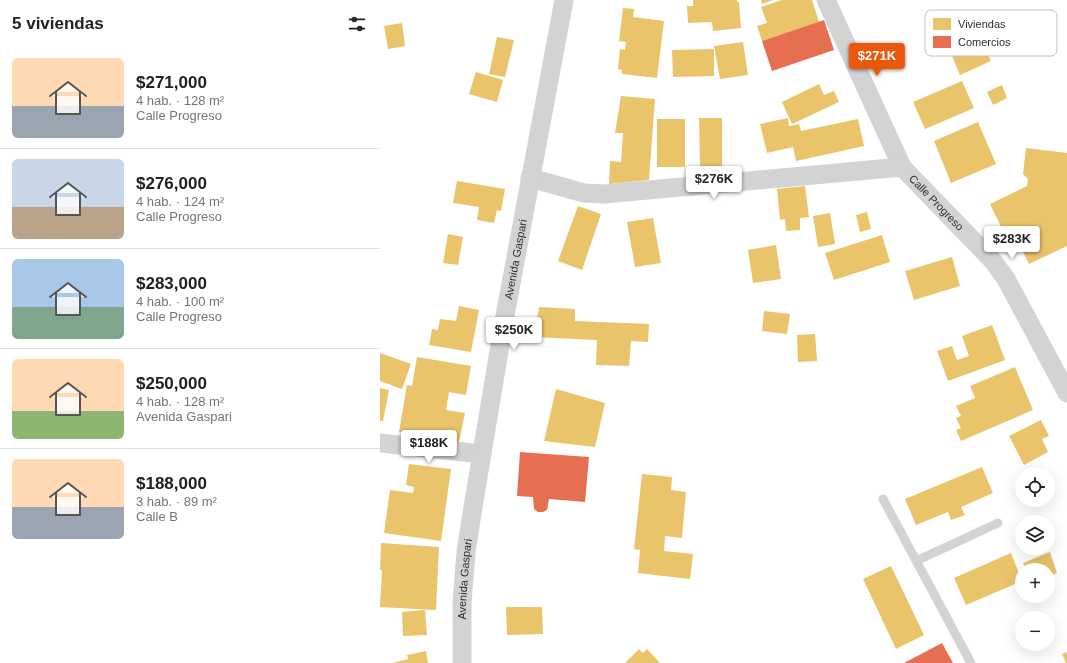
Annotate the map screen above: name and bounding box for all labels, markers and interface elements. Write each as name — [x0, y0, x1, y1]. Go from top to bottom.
legend — [925, 10, 1057, 56]
icon: filters — [346, 13, 368, 35]
text: 5 viviendas — [12, 14, 104, 33]
text: Viviendas — [958, 18, 1006, 30]
text: Comercios — [958, 36, 1011, 48]
pin: $271K — [849, 43, 905, 77]
text: $271K — [858, 48, 896, 63]
text: $271,000 — [136, 73, 207, 92]
icon: home — [44, 74, 92, 122]
text: 4 hab. · 128 m² — [136, 93, 224, 108]
text: Calle Progreso — [136, 108, 222, 123]
pin: $276K — [686, 166, 742, 200]
text: $276K — [695, 171, 733, 186]
street label: Calle Progreso — [907, 172, 966, 233]
text: $276,000 — [136, 174, 207, 193]
icon: home — [44, 175, 92, 223]
text: 4 hab. · 124 m² — [136, 194, 224, 209]
text: Calle Progreso — [136, 209, 222, 224]
street label: Avenida Gaspari — [502, 218, 529, 300]
pin: $283K — [984, 226, 1040, 260]
text: $283K — [993, 231, 1031, 246]
text: $283,000 — [136, 274, 207, 293]
icon: home — [44, 275, 92, 323]
text: 4 hab. · 100 m² — [136, 294, 224, 309]
text: Calle Progreso — [136, 309, 222, 324]
pin: $250K — [486, 317, 542, 351]
text: $250K — [495, 322, 533, 337]
text: $250,000 — [136, 374, 207, 393]
icon: home — [44, 375, 92, 423]
text: 4 hab. · 128 m² — [136, 394, 224, 409]
text: Avenida Gaspari — [136, 409, 232, 424]
pin: $188K — [401, 430, 457, 464]
text: $188K — [410, 435, 448, 450]
map controls — [1015, 467, 1055, 651]
button: locate — [1015, 467, 1055, 507]
text: $188,000 — [136, 474, 207, 493]
icon: home — [44, 475, 92, 523]
text: 3 hab. · 89 m² — [136, 494, 217, 509]
text: Calle B — [136, 509, 178, 524]
button: layers — [1015, 515, 1055, 555]
street label: Avenida Gaspari — [456, 538, 474, 620]
button: + — [1015, 563, 1055, 603]
button: − — [1015, 611, 1055, 651]

